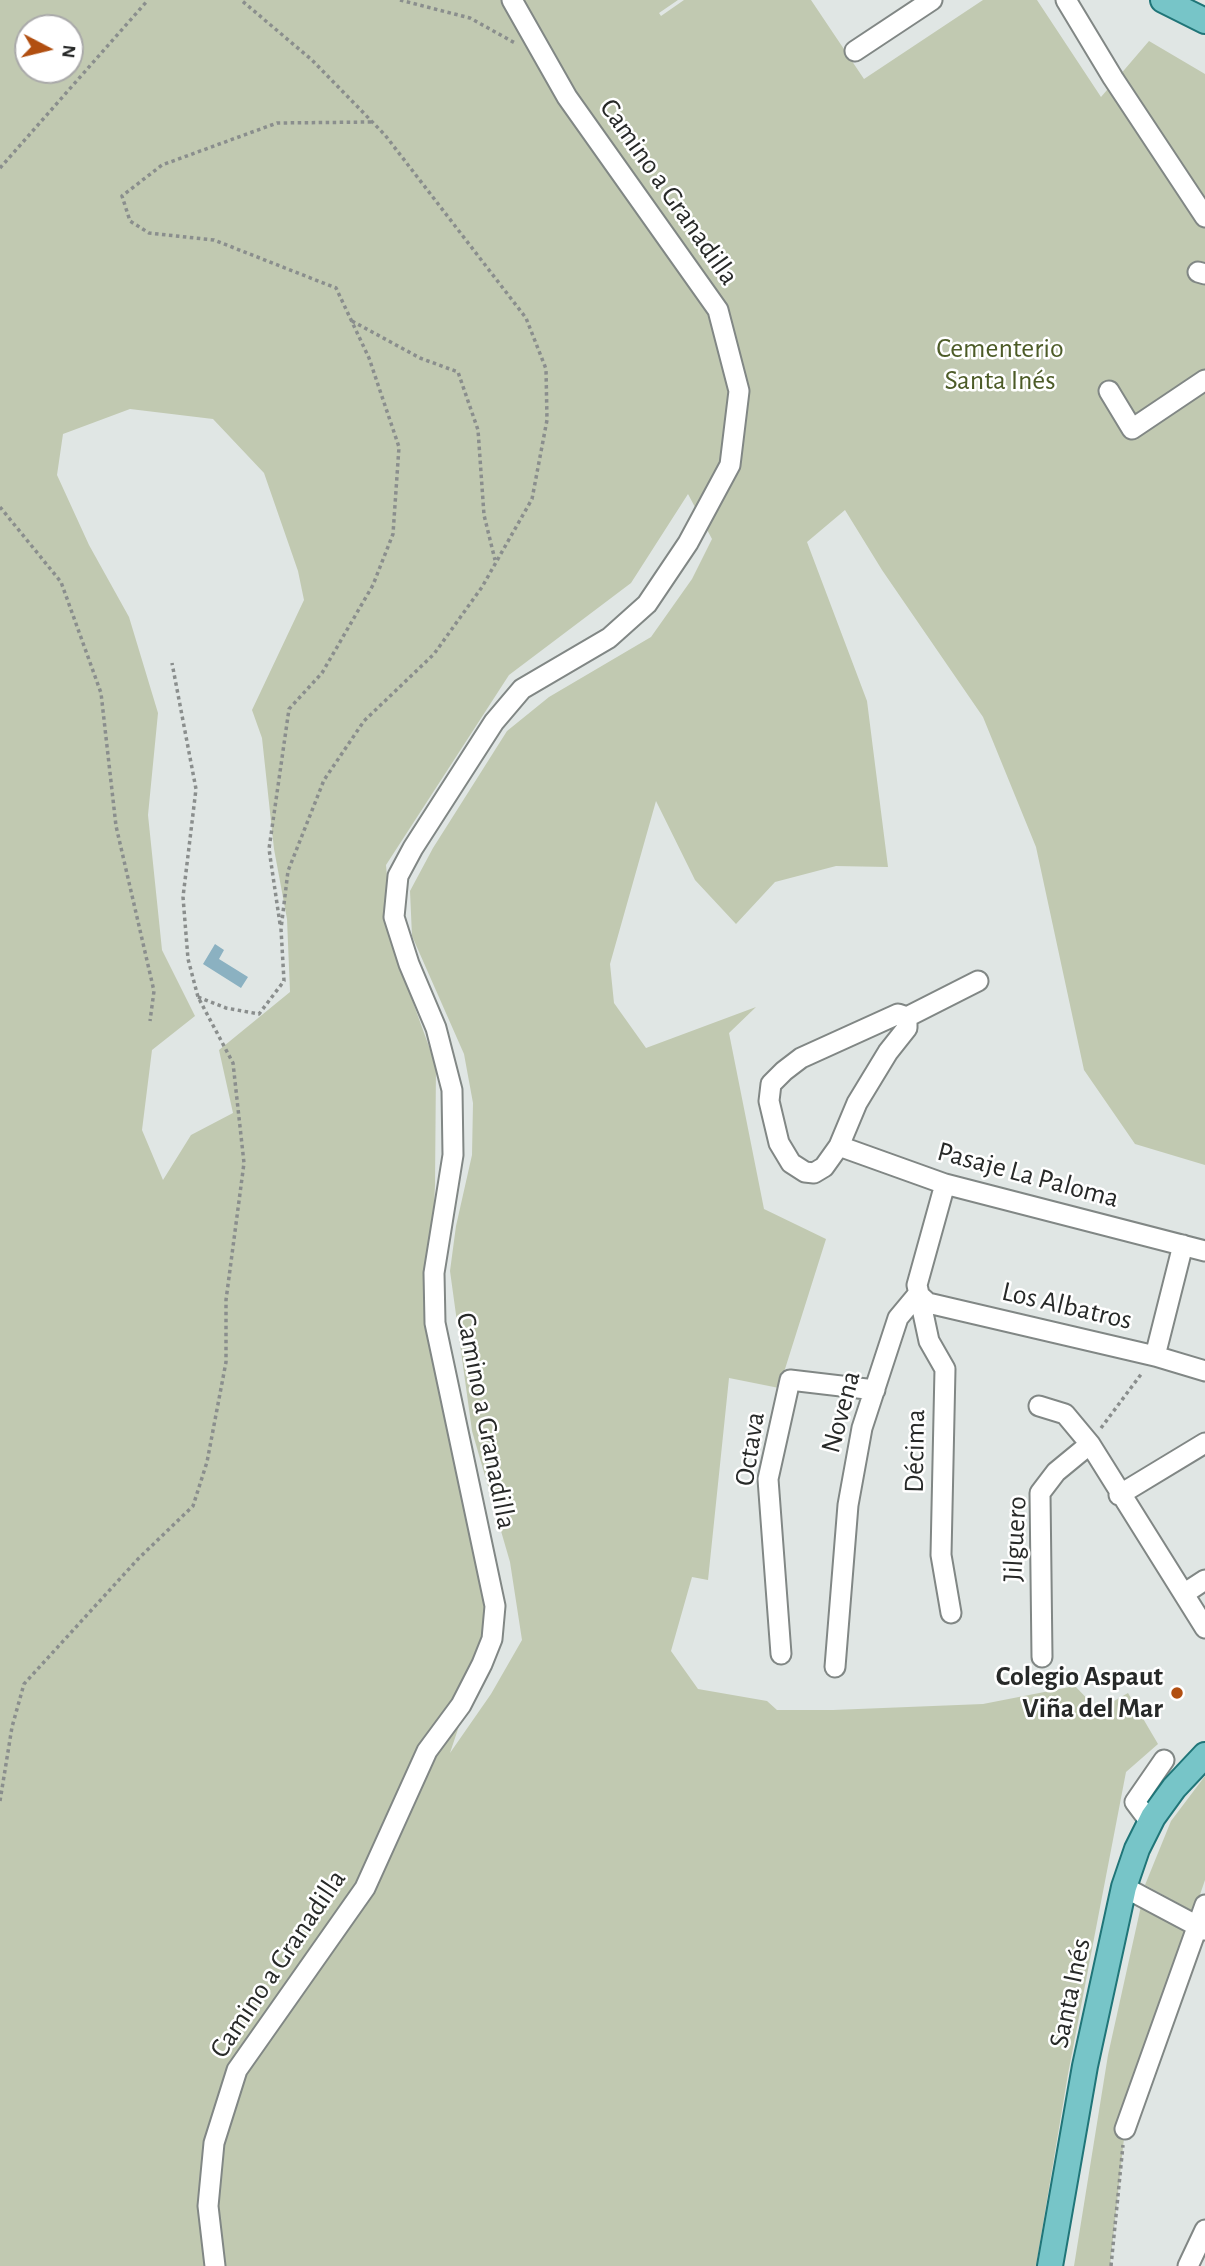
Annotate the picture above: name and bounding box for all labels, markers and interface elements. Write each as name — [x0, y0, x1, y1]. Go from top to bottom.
north arrow — [14, 14, 84, 84]
text: N — [58, 44, 79, 59]
street label: Camino a Granadilla — [592, 92, 746, 292]
park label: Cementerio Santa Inés — [936, 332, 1064, 398]
street label: Pasaje La Paloma — [933, 1135, 1123, 1215]
street label: Los Albatros — [999, 1275, 1135, 1337]
street label: Camino a Granadilla — [449, 1310, 523, 1532]
street label: Novena — [814, 1367, 868, 1457]
street label: Décima — [897, 1409, 933, 1493]
street label: Octava — [728, 1410, 772, 1488]
street label: Jilguero — [996, 1495, 1034, 1583]
place label: Colegio Aspaut Viña del Mar — [996, 1660, 1163, 1726]
marker: Colegio Aspaut Viña del Mar — [1169, 1685, 1185, 1701]
street label: Camino a Granadilla — [203, 1863, 353, 2065]
street label: Santa Inés — [1042, 1935, 1098, 2051]

